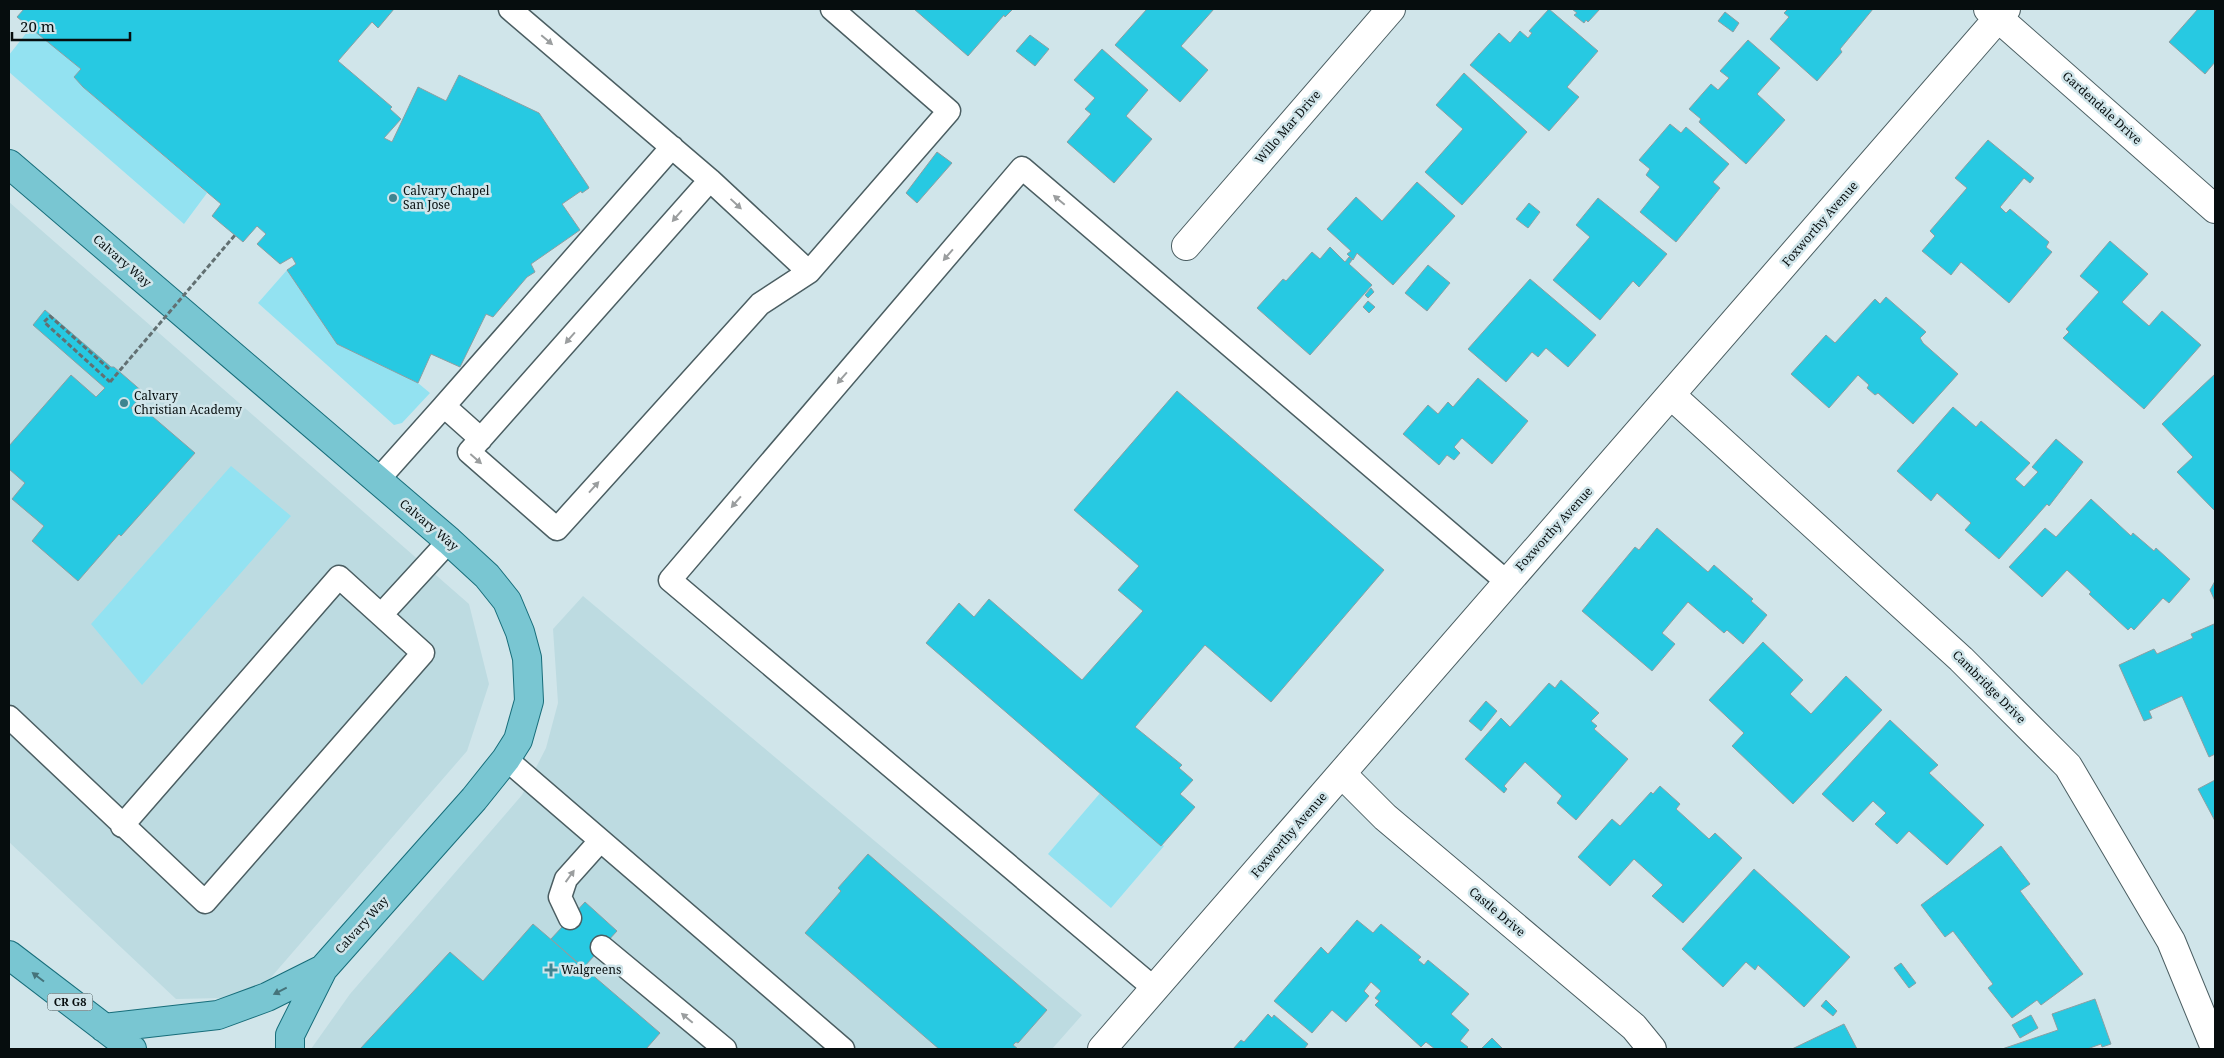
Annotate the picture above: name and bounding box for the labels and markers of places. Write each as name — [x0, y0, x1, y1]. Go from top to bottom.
place label: Calvary Chapel San Jose — [403, 182, 490, 213]
marker: Calvary Chapel San Jose — [387, 192, 399, 204]
place label: Calvary Christian Academy — [134, 387, 242, 418]
marker: Calvary Christian Academy — [118, 397, 130, 409]
place label: Walgreens — [561, 961, 621, 978]
marker: Walgreens — [545, 964, 557, 976]

